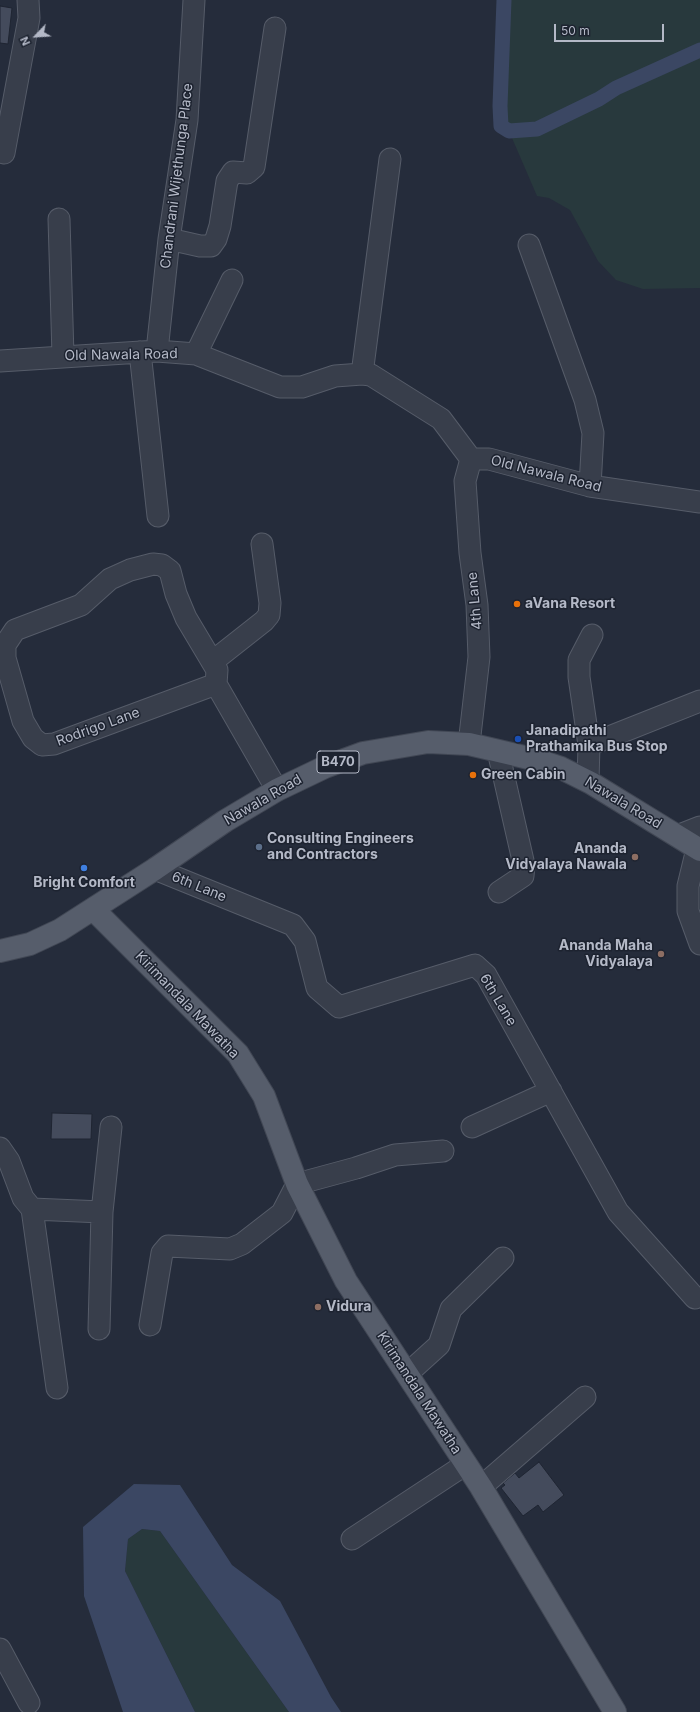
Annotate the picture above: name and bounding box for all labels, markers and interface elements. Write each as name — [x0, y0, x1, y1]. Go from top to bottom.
north arrow — [16, 16, 56, 56]
scale bar — [556, 16, 666, 42]
text: 50 m — [561, 23, 590, 38]
text: N — [17, 34, 33, 48]
street label: Chandrani Wijethunga Place — [157, 82, 197, 270]
street label: Old Nawala Road — [64, 346, 178, 364]
street label: Old Nawala Road — [489, 452, 603, 496]
street label: 4th Lane — [464, 571, 486, 631]
place label: aVana Resort — [525, 596, 615, 612]
marker: aVana Resort — [512, 599, 522, 609]
street label: Rodrigo Lane — [54, 704, 142, 750]
place label: Janadipathi Prathamika Bus Stop — [526, 723, 668, 756]
marker: Janadipathi Prathamika Bus Stop — [513, 734, 523, 744]
road number: B470 — [317, 751, 359, 773]
place label: Green Cabin — [481, 767, 565, 783]
marker: Green Cabin — [468, 770, 478, 780]
street label: Nawala Road — [221, 771, 305, 829]
street label: Nawala Road — [582, 773, 664, 833]
place label: Consulting Engineers and Contractors — [267, 831, 414, 864]
place label: Ananda Vidyalaya Nawala — [505, 841, 627, 874]
marker: Consulting Engineers and Contractors — [254, 842, 264, 852]
marker: Ananda Vidyalaya Nawala — [630, 852, 640, 862]
marker: Bright Comfort — [79, 863, 89, 873]
street label: 6th Lane — [169, 868, 229, 906]
place label: Bright Comfort — [33, 875, 135, 891]
place label: Ananda Maha Vidyalaya — [559, 938, 653, 970]
street label: Kirimandala Mawatha — [131, 948, 243, 1062]
marker: Ananda Maha Vidyalaya — [656, 949, 666, 959]
street label: 6th Lane — [476, 971, 520, 1029]
place label: Vidura — [326, 1299, 371, 1315]
marker: Vidura — [313, 1302, 323, 1312]
street label: Kirimandala Mawatha — [373, 1329, 465, 1457]

